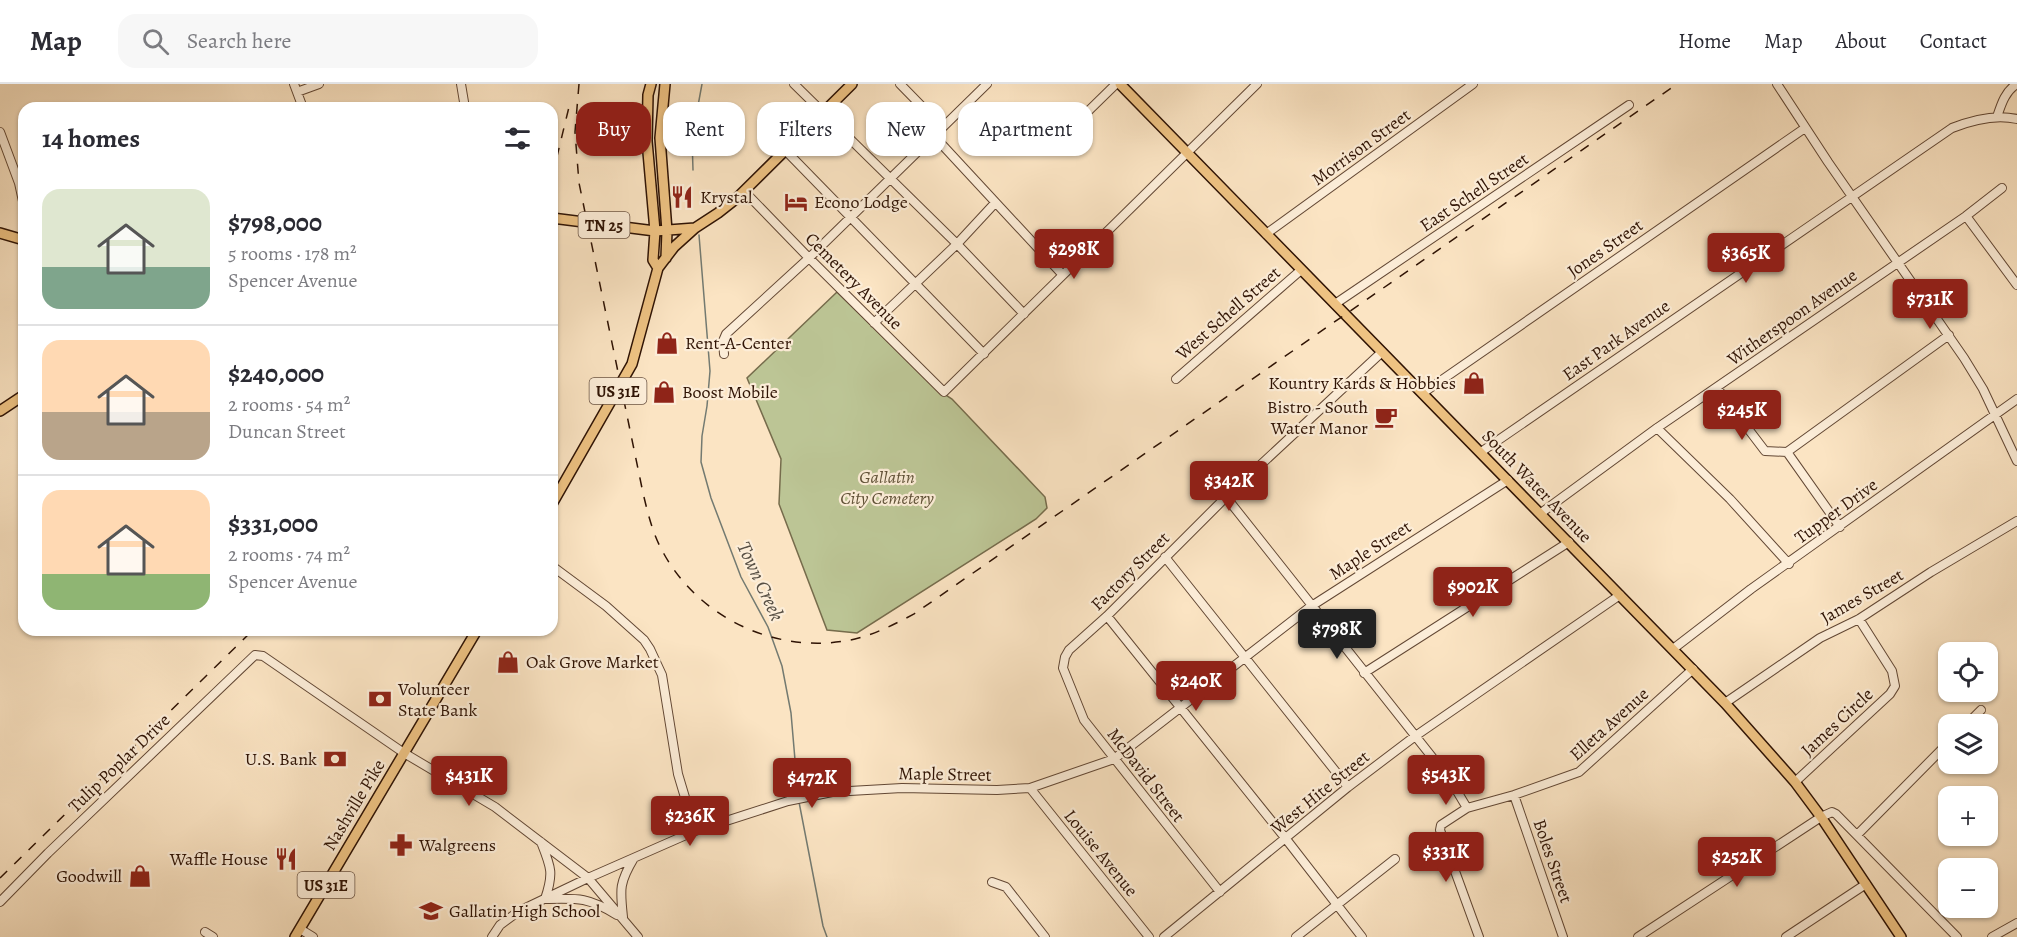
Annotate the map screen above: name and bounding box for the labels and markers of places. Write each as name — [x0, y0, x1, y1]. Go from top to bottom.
restaurant icon: Krystal — [669, 184, 695, 210]
place label: Krystal — [700, 185, 753, 209]
hotel icon: Econo Lodge — [783, 189, 809, 215]
place label: Econo Lodge — [814, 190, 908, 214]
pin: $298K — [1032, 229, 1116, 280]
pin: $365K — [1704, 233, 1788, 284]
pin: $731K — [1888, 279, 1972, 330]
shop icon: Rent-A-Center — [654, 330, 680, 356]
place label: Rent-A-Center — [685, 331, 792, 355]
shop icon: Kountry Kards & Hobbies — [1461, 370, 1487, 396]
place label: Kountry Kards & Hobbies — [1268, 371, 1456, 395]
shop icon: Boost Mobile — [651, 379, 677, 405]
place label: Boost Mobile — [682, 380, 778, 404]
pin: $245K — [1700, 390, 1784, 441]
place label: Bistro - South Water Manor — [1267, 395, 1368, 440]
cafe icon: Bistro - South Water Manor — [1373, 404, 1399, 430]
pin: $342K — [1187, 461, 1271, 512]
pin: $902K — [1431, 567, 1515, 618]
pin: $798K — [1295, 609, 1379, 660]
shop icon: Oak Grove Market — [495, 649, 521, 675]
place label: Oak Grove Market — [526, 650, 659, 674]
pin: $240K — [1154, 661, 1238, 712]
place label: Volunteer State Bank — [397, 677, 477, 722]
bank icon: Volunteer State Bank — [367, 686, 393, 712]
bank icon: U.S. Bank — [322, 746, 348, 772]
place label: U.S. Bank — [245, 747, 317, 771]
pin: $543K — [1404, 755, 1488, 806]
pin: $431K — [427, 756, 511, 807]
pin: $472K — [770, 758, 854, 809]
pin: $236K — [648, 796, 732, 847]
pharmacy icon: Walgreens — [388, 832, 414, 858]
pin: $331K — [1404, 832, 1488, 883]
place label: Walgreens — [418, 833, 496, 857]
pin: $252K — [1695, 837, 1779, 888]
restaurant icon: Waffle House — [273, 846, 299, 872]
place label: Waffle House — [169, 847, 268, 871]
shop icon: Goodwill — [127, 863, 153, 889]
place label: Goodwill — [56, 864, 123, 888]
school or university icon: Gallatin High School — [418, 898, 444, 924]
place label: Gallatin High School — [449, 899, 601, 923]

